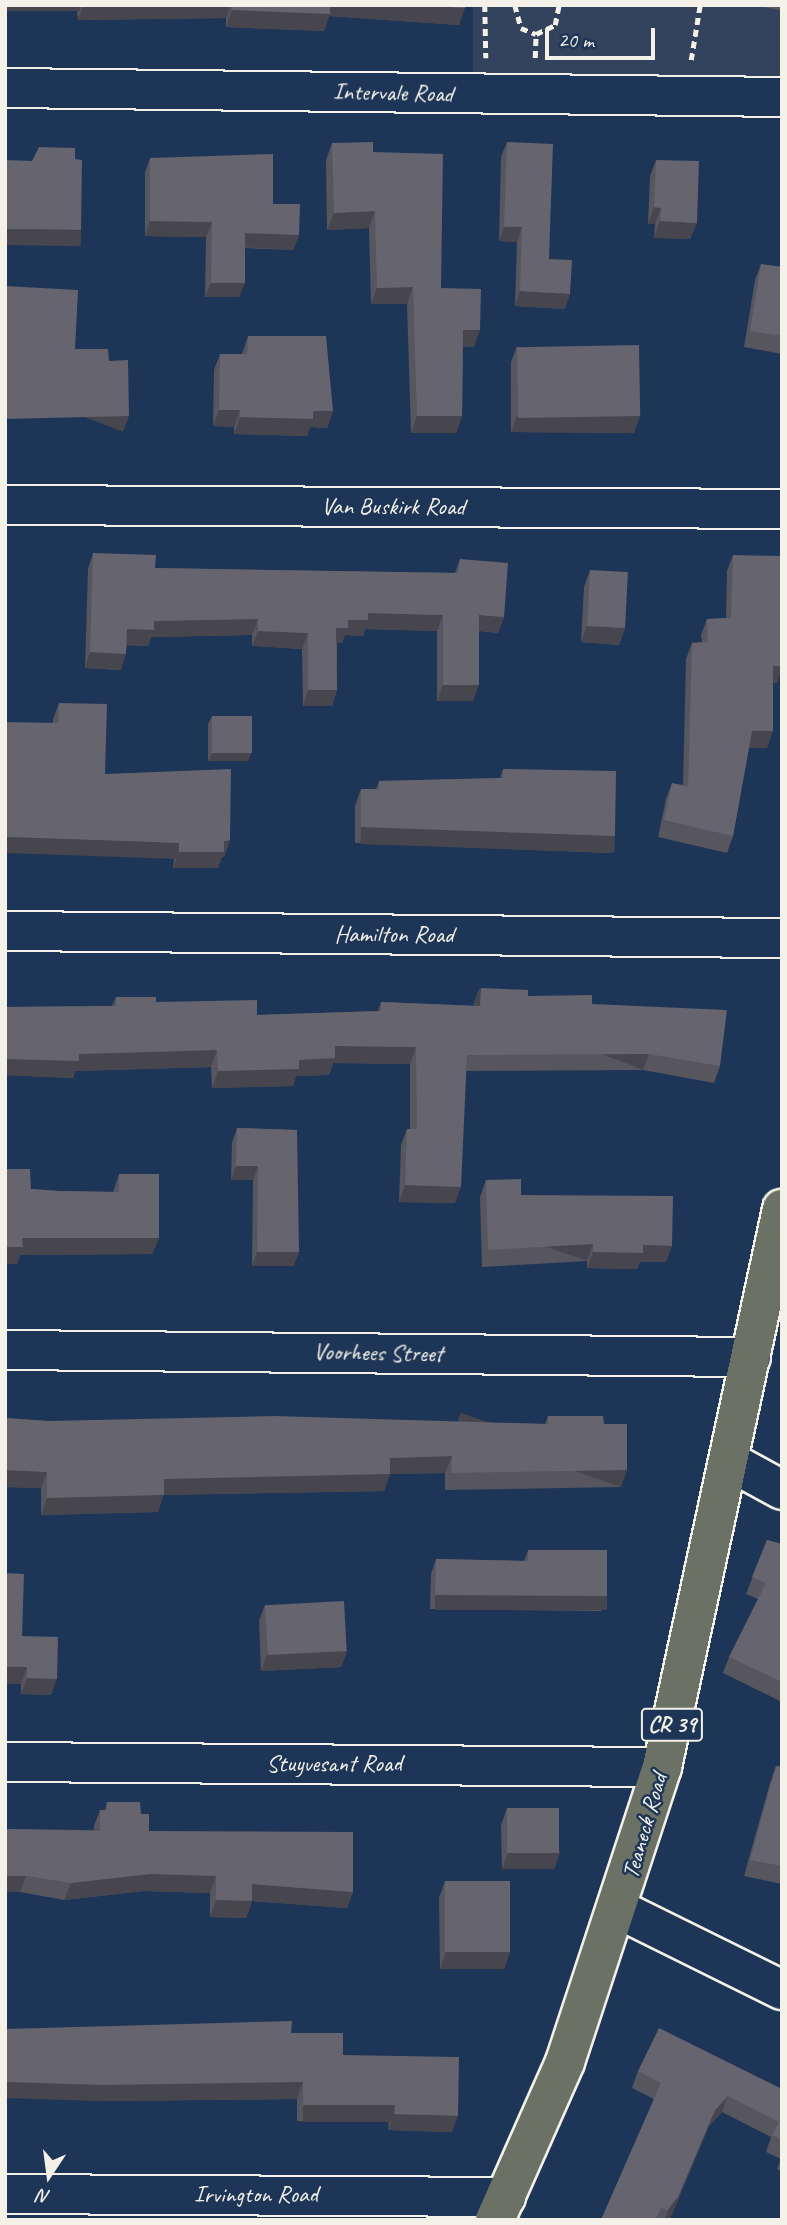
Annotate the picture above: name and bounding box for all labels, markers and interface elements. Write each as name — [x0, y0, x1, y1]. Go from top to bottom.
scale bar — [549, 14, 659, 58]
text: 20 m — [558, 27, 594, 53]
street label: Intervale Road — [333, 78, 453, 108]
street label: Van Buskirk Road — [321, 493, 465, 521]
street label: Hamilton Road — [334, 921, 454, 949]
street label: Voorhees Street — [313, 1337, 443, 1369]
road number: CR 39 — [640, 1706, 704, 1744]
street label: Stuyvesant Road — [266, 1750, 402, 1778]
street label: Teaneck Road — [616, 1770, 674, 1882]
north arrow — [14, 2141, 84, 2211]
street label: Irvington Road — [195, 2181, 317, 2209]
text: N — [36, 2183, 53, 2209]

